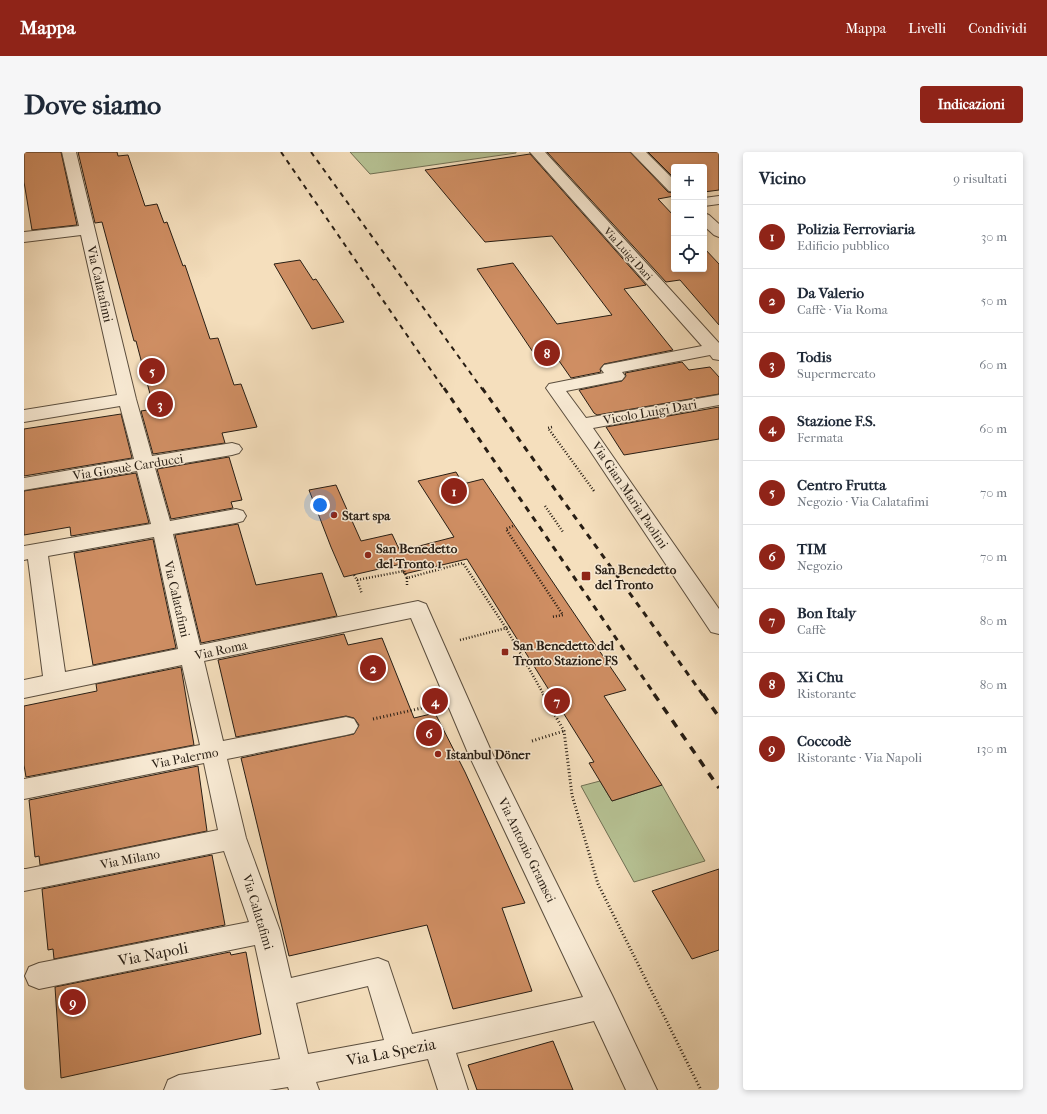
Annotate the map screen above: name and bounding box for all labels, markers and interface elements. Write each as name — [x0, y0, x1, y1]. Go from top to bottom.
text: Mappa — [20, 17, 76, 39]
text: Mappa — [845, 20, 886, 37]
text: Livelli — [908, 20, 946, 37]
text: Condividi — [968, 20, 1027, 37]
button: Indicazioni — [920, 86, 1023, 123]
text: Dove siamo — [24, 88, 161, 121]
map controls — [671, 164, 707, 272]
button: + — [671, 164, 707, 200]
text: Vicino — [759, 168, 806, 188]
text: 9 risultati — [953, 171, 1007, 186]
button: − — [671, 200, 707, 236]
text: Polizia Ferroviaria — [797, 220, 915, 238]
street label: Via Luigi Dari — [600, 224, 656, 284]
text: 1 — [770, 229, 774, 244]
text: 30 m — [981, 229, 1007, 244]
button: locate — [671, 236, 707, 272]
text: Edificio pubblico — [797, 238, 889, 253]
street label: Via Calatafimi — [84, 243, 116, 324]
text: Da Valerio — [797, 284, 864, 302]
text: 2 — [769, 293, 775, 308]
text: 50 m — [981, 293, 1007, 308]
text: Caffè · Via Roma — [797, 302, 888, 317]
pin: 8 — [534, 338, 560, 368]
text: Todis — [797, 348, 831, 366]
pin: 5 — [139, 356, 165, 386]
text: 3 — [769, 357, 775, 372]
text: 60 m — [979, 357, 1007, 372]
text: Supermercato — [797, 366, 876, 381]
pin: 3 — [147, 389, 173, 419]
street label: Vicolo Luigi Dari — [601, 396, 698, 428]
text: Stazione F.S. — [797, 412, 876, 430]
text: 4 — [768, 421, 776, 436]
text: 60 m — [979, 421, 1007, 436]
text: Fermata — [797, 430, 843, 445]
street label: Via Gian Maria Paolini — [588, 438, 671, 551]
street label: Via Giosuè Carducci — [71, 451, 184, 483]
pin: 1 — [441, 476, 467, 506]
text: Centro Frutta — [797, 476, 886, 494]
text: 5 — [769, 485, 775, 500]
text: 70 m — [980, 485, 1007, 500]
text: Negozio · Via Calatafimi — [797, 494, 929, 509]
your location — [310, 495, 330, 515]
place label: Start spa — [342, 508, 391, 524]
marker: Start spa — [329, 510, 339, 520]
text: TIM — [797, 540, 827, 558]
place label: San Benedetto del Tronto 1 — [376, 541, 458, 571]
text: 6 — [768, 549, 776, 564]
text: 70 m — [980, 549, 1007, 564]
marker: San Benedetto del Tronto 1 — [363, 550, 373, 560]
street label: Via Calatafimi — [161, 558, 193, 639]
text: Negozio — [797, 558, 843, 573]
place label: San Benedetto del Tronto — [595, 562, 677, 592]
marker: San Benedetto del Tronto — [580, 570, 592, 582]
text: Bon Italy — [797, 604, 856, 622]
text: 7 — [769, 613, 775, 628]
text: 80 m — [980, 613, 1007, 628]
text: Caffè — [797, 622, 826, 637]
street label: Via Roma — [192, 637, 250, 663]
place label: San Benedetto del Tronto Stazione FS — [512, 638, 618, 668]
marker: San Benedetto del Tronto Stazione FS — [500, 647, 510, 657]
pin: 2 — [360, 653, 386, 683]
text: Xi Chu — [797, 668, 843, 686]
text: 8 — [769, 677, 775, 692]
text: 80 m — [980, 677, 1007, 692]
pin: 4 — [422, 686, 448, 716]
pin: 7 — [544, 686, 570, 716]
text: Ristorante — [797, 686, 856, 701]
pin: 6 — [416, 718, 442, 748]
text: Coccodè — [797, 732, 851, 750]
text: 9 — [769, 741, 775, 756]
text: 130 m — [976, 741, 1007, 756]
street label: Via Palermo — [149, 744, 220, 772]
place label: Istanbul Döner — [446, 747, 531, 762]
marker: Istanbul Döner — [433, 749, 443, 759]
text: Ristorante · Via Napoli — [797, 750, 922, 765]
street label: Via Antonio Gramsci — [495, 794, 559, 905]
street label: Via Milano — [98, 846, 162, 872]
street label: Via Calatafimi — [239, 872, 277, 952]
street label: Via Napoli — [115, 938, 190, 970]
pin: 9 — [60, 987, 86, 1017]
street label: Via La Spezia — [344, 1034, 438, 1070]

